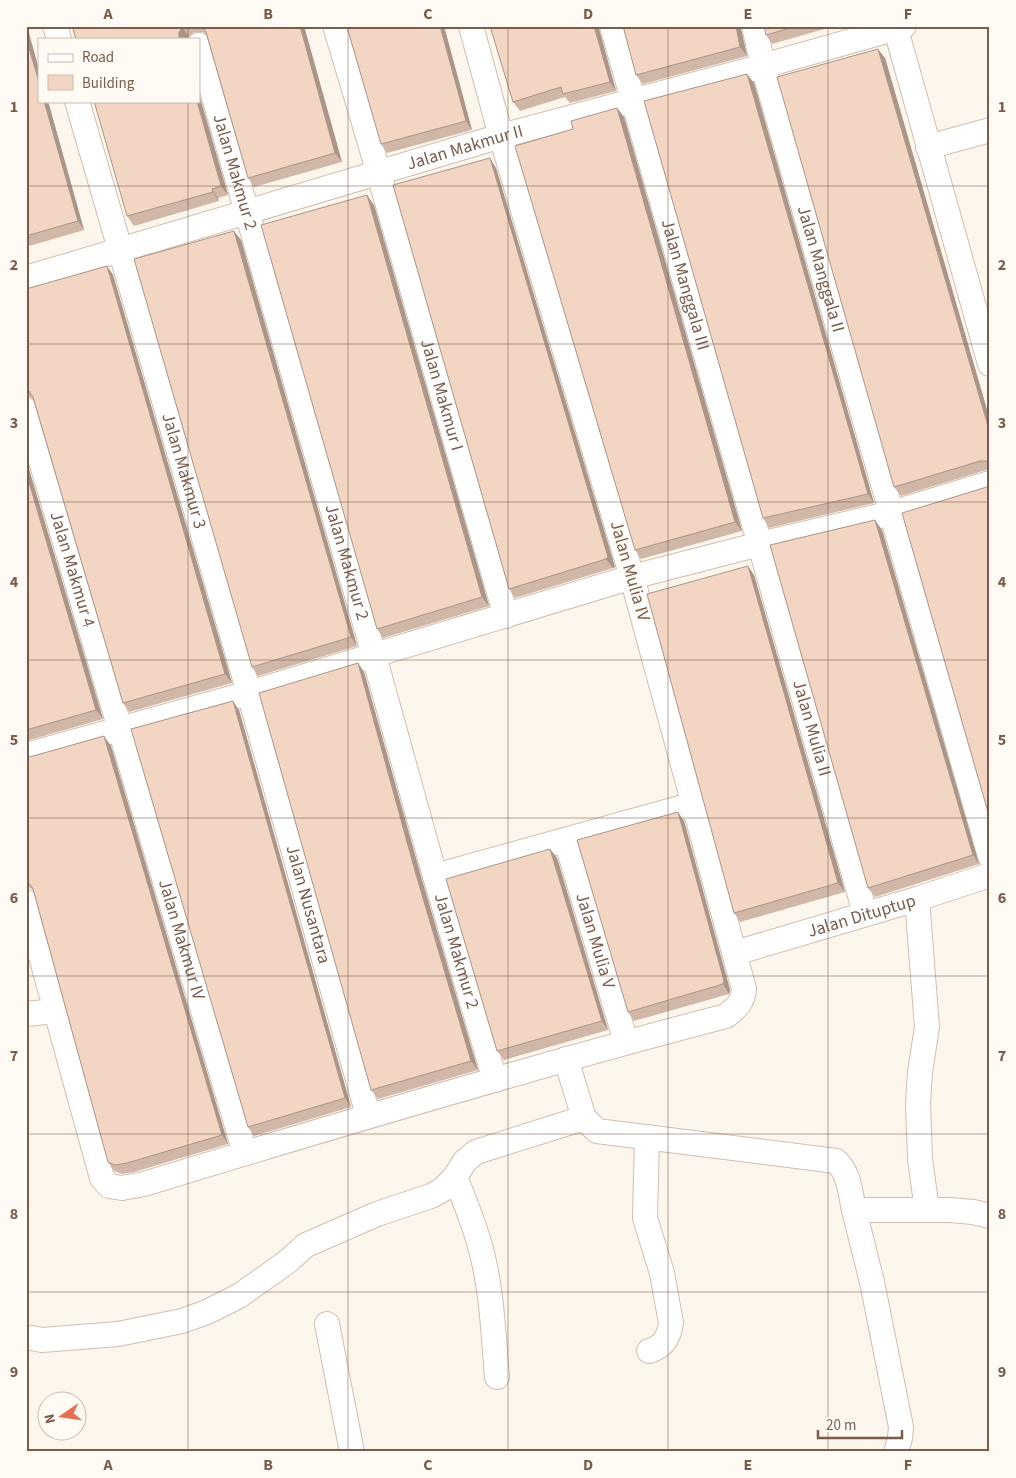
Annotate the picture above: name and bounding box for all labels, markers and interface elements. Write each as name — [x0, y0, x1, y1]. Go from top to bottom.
text: A — [102, 3, 113, 25]
text: B — [263, 3, 273, 25]
text: C — [423, 3, 433, 25]
text: D — [583, 3, 593, 25]
text: E — [744, 3, 752, 25]
text: F — [904, 3, 912, 25]
legend — [38, 38, 200, 102]
text: Road — [82, 47, 114, 68]
text: Building — [82, 73, 135, 94]
text: 1 — [10, 96, 18, 118]
text: 1 — [998, 96, 1006, 118]
street label: Jalan Makmur 2 — [207, 111, 264, 233]
street label: Jalan Makmur II — [404, 118, 526, 176]
street label: Jalan Manggala II — [791, 203, 851, 335]
street label: Jalan Manggala III — [655, 216, 716, 353]
text: 2 — [10, 254, 18, 276]
text: 2 — [998, 254, 1006, 276]
street label: Jalan Makmur I — [415, 336, 470, 454]
street label: Jalan Makmur 3 — [156, 410, 213, 532]
text: 3 — [10, 412, 18, 434]
text: 3 — [998, 412, 1006, 434]
street label: Jalan Makmur 2 — [319, 501, 376, 623]
street label: Jalan Makmur 4 — [44, 508, 102, 630]
street label: Jalan Mulia IV — [604, 518, 656, 625]
text: 4 — [10, 571, 19, 593]
text: 4 — [998, 571, 1007, 593]
street label: Jalan Mulia II — [787, 677, 838, 779]
text: 5 — [10, 729, 18, 751]
text: 5 — [998, 729, 1006, 751]
street label: Jalan Nusantara — [280, 842, 337, 967]
street label: Jalan Makmur IV — [152, 876, 212, 1003]
text: 6 — [10, 887, 18, 909]
text: 6 — [998, 887, 1006, 909]
street label: Jalan Dituptup — [804, 888, 919, 943]
street label: Jalan Makmur 2 — [428, 890, 486, 1012]
street label: Jalan Mulia V — [570, 890, 622, 992]
text: 7 — [10, 1045, 18, 1067]
text: 7 — [998, 1045, 1006, 1067]
text: 8 — [10, 1203, 18, 1225]
text: 8 — [998, 1203, 1006, 1225]
text: 9 — [10, 1361, 18, 1383]
text: 9 — [998, 1361, 1006, 1383]
north arrow — [38, 1390, 88, 1440]
scale bar — [818, 1408, 902, 1440]
text: N — [40, 1412, 61, 1425]
text: 20 m — [826, 1415, 856, 1436]
text: A — [102, 1454, 113, 1476]
text: B — [263, 1454, 273, 1476]
text: C — [423, 1454, 433, 1476]
text: D — [583, 1454, 593, 1476]
text: E — [744, 1454, 752, 1476]
text: F — [904, 1454, 912, 1476]

